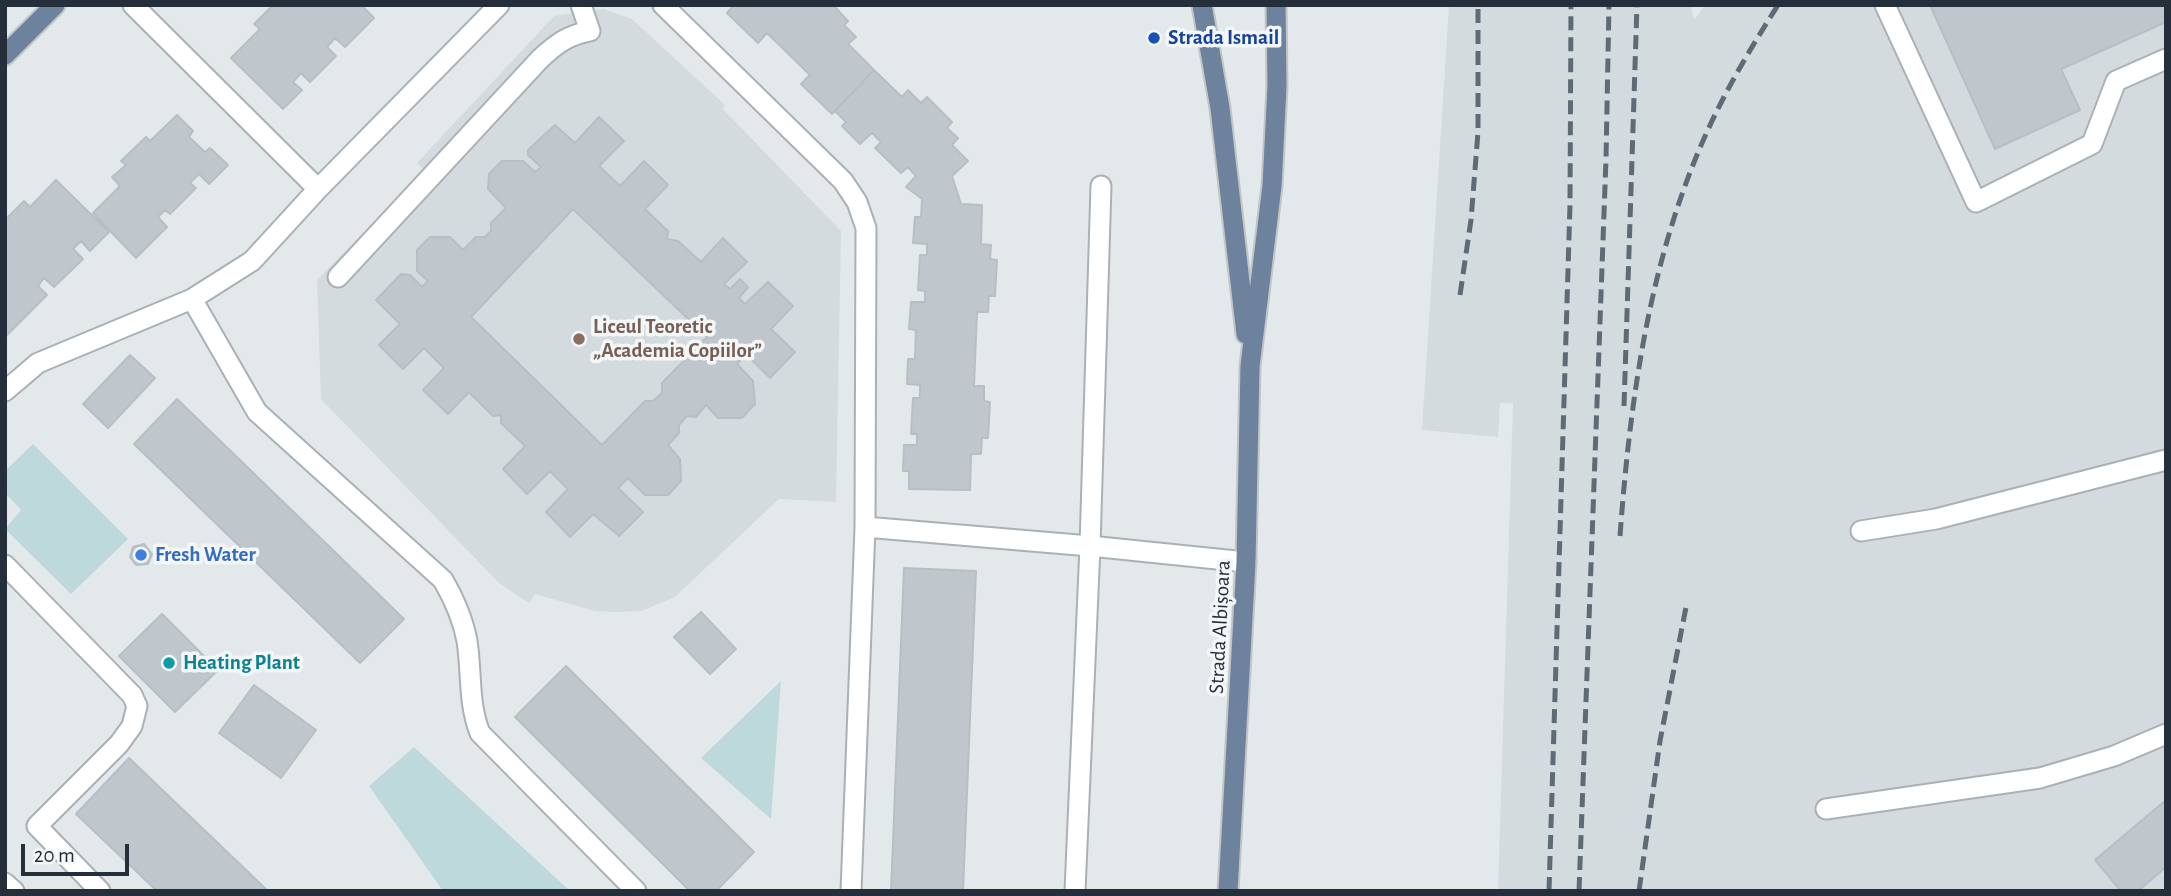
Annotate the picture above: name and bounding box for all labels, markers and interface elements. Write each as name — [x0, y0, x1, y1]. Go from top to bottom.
place label: Strada Ismail — [1168, 25, 1279, 51]
marker: Strada Ismail — [1146, 30, 1162, 46]
place label: Liceul Teoretic „Academia Copiilor” — [593, 314, 762, 364]
marker: Liceul Teoretic „Academia Copiilor” — [571, 331, 587, 347]
place label: Fresh Water — [155, 542, 256, 568]
marker: Fresh Water — [133, 547, 149, 563]
street label: Strada Albișoara — [1204, 559, 1236, 695]
place label: Heating Plant — [183, 650, 300, 676]
marker: Heating Plant — [161, 655, 177, 671]
scale bar — [24, 830, 133, 874]
text: 20 m — [34, 845, 75, 866]

